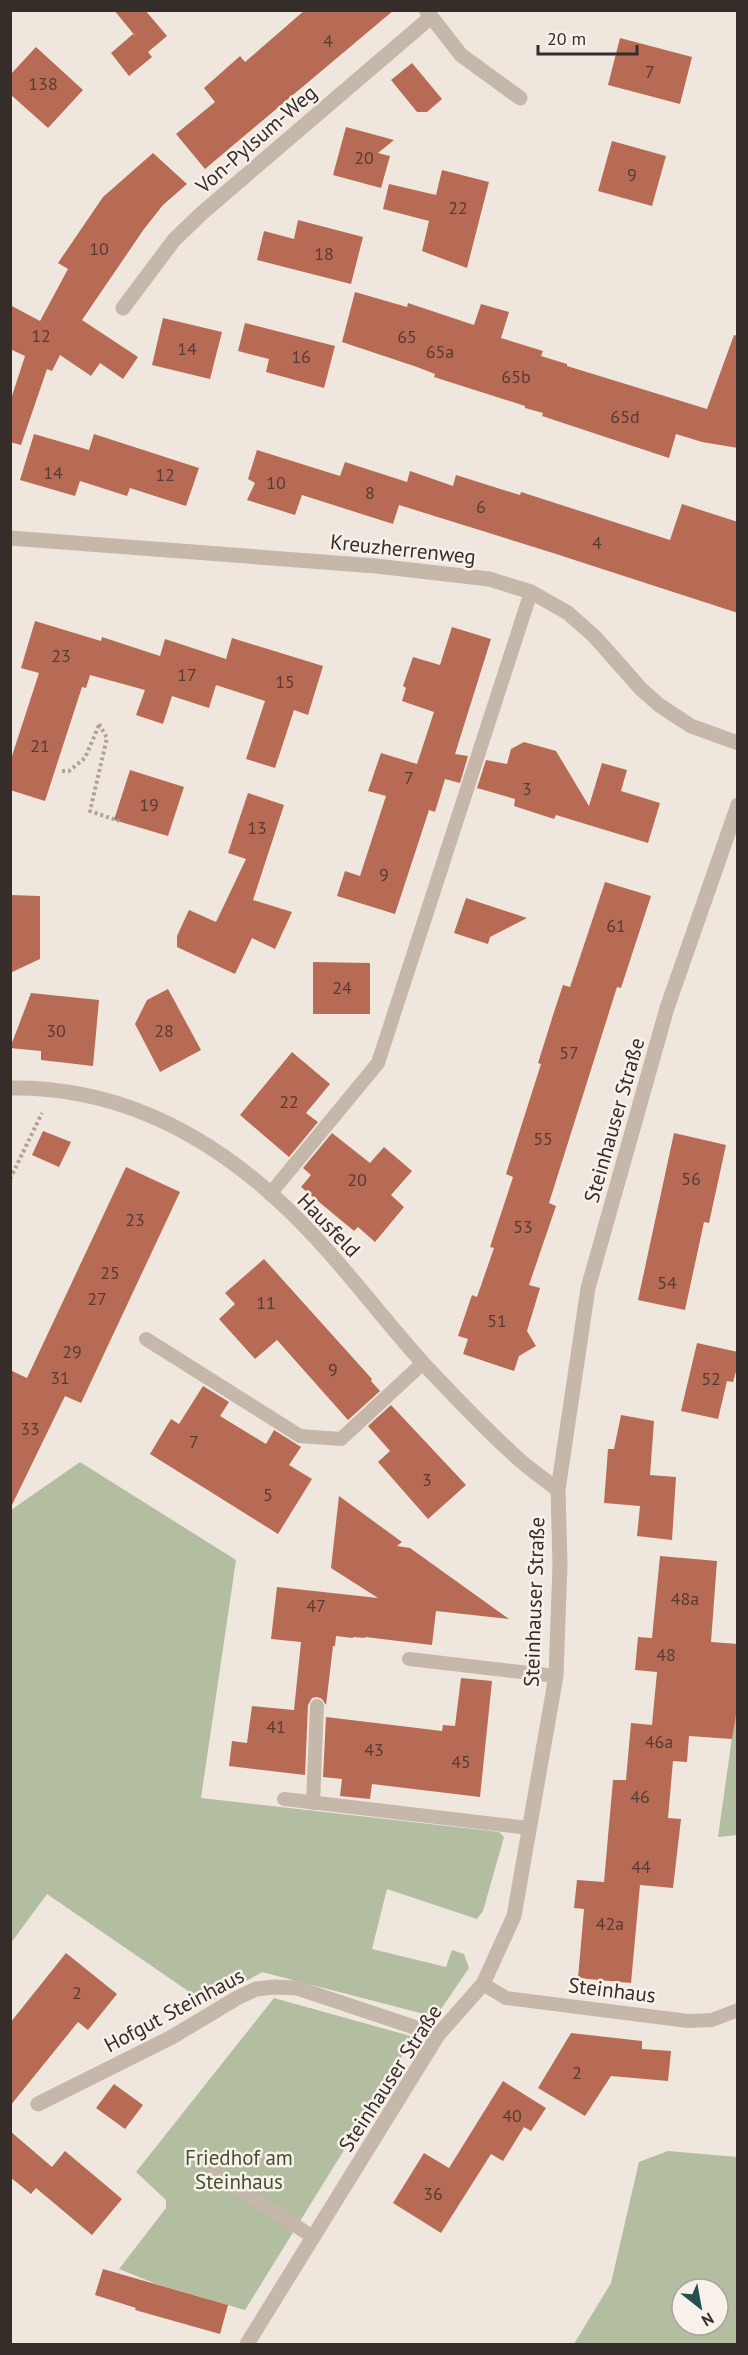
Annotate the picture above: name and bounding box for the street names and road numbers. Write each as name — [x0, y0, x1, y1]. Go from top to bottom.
street label: Von-Pylsum-Weg — [189, 79, 322, 200]
street label: Kreuzherrenweg — [329, 528, 477, 570]
street label: Steinhauser Straße — [578, 1034, 650, 1206]
street label: Hausfeld — [292, 1187, 366, 1263]
street label: Steinhauser Straße — [518, 1516, 550, 1688]
street label: Hofgut Steinhaus — [99, 1962, 249, 2058]
street label: Steinhaus — [567, 1971, 657, 2009]
street label: Steinhauser Straße — [332, 1999, 448, 2157]

